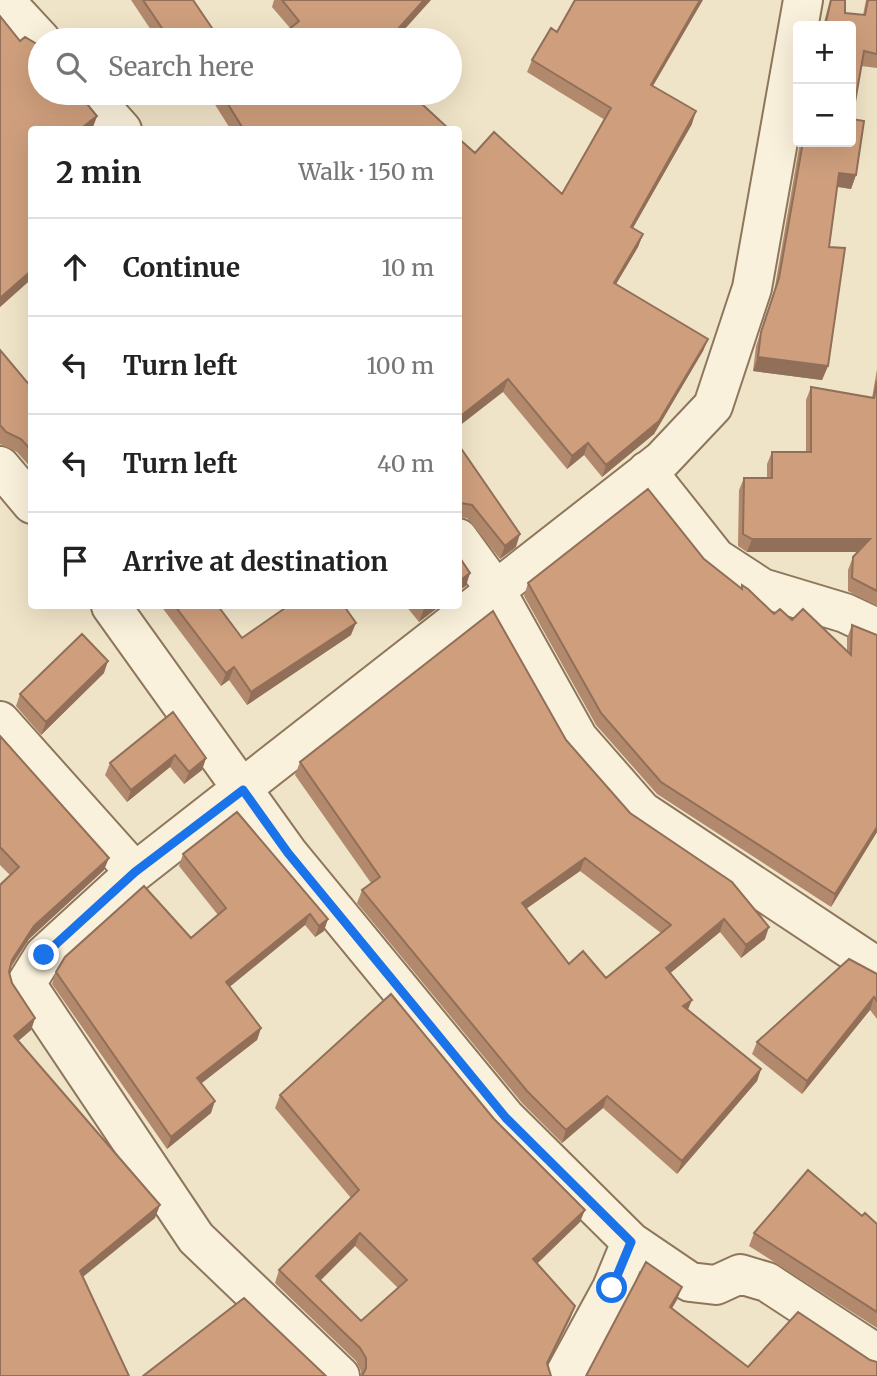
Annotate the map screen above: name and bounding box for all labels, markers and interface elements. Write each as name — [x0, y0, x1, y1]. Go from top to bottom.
map controls — [793, 21, 856, 147]
button: + — [793, 21, 856, 84]
search box — [28, 28, 462, 105]
icon: search — [52, 48, 90, 86]
text: Search here — [108, 50, 254, 83]
button: − — [793, 84, 856, 147]
text: 2 min — [56, 153, 141, 191]
text: Walk · 150 m — [298, 157, 434, 186]
icon: ahead — [56, 248, 94, 286]
text: Continue — [123, 251, 240, 284]
text: 10 m — [381, 253, 434, 282]
icon: left — [56, 346, 94, 384]
text: Turn left — [123, 349, 237, 382]
text: 100 m — [366, 351, 434, 380]
icon: left — [56, 444, 94, 482]
text: Turn left — [123, 447, 237, 480]
text: 40 m — [377, 449, 434, 478]
icon: arrive — [56, 542, 94, 580]
text: Arrive at destination — [123, 545, 388, 578]
route end — [28, 939, 59, 970]
route start — [596, 1272, 627, 1303]

